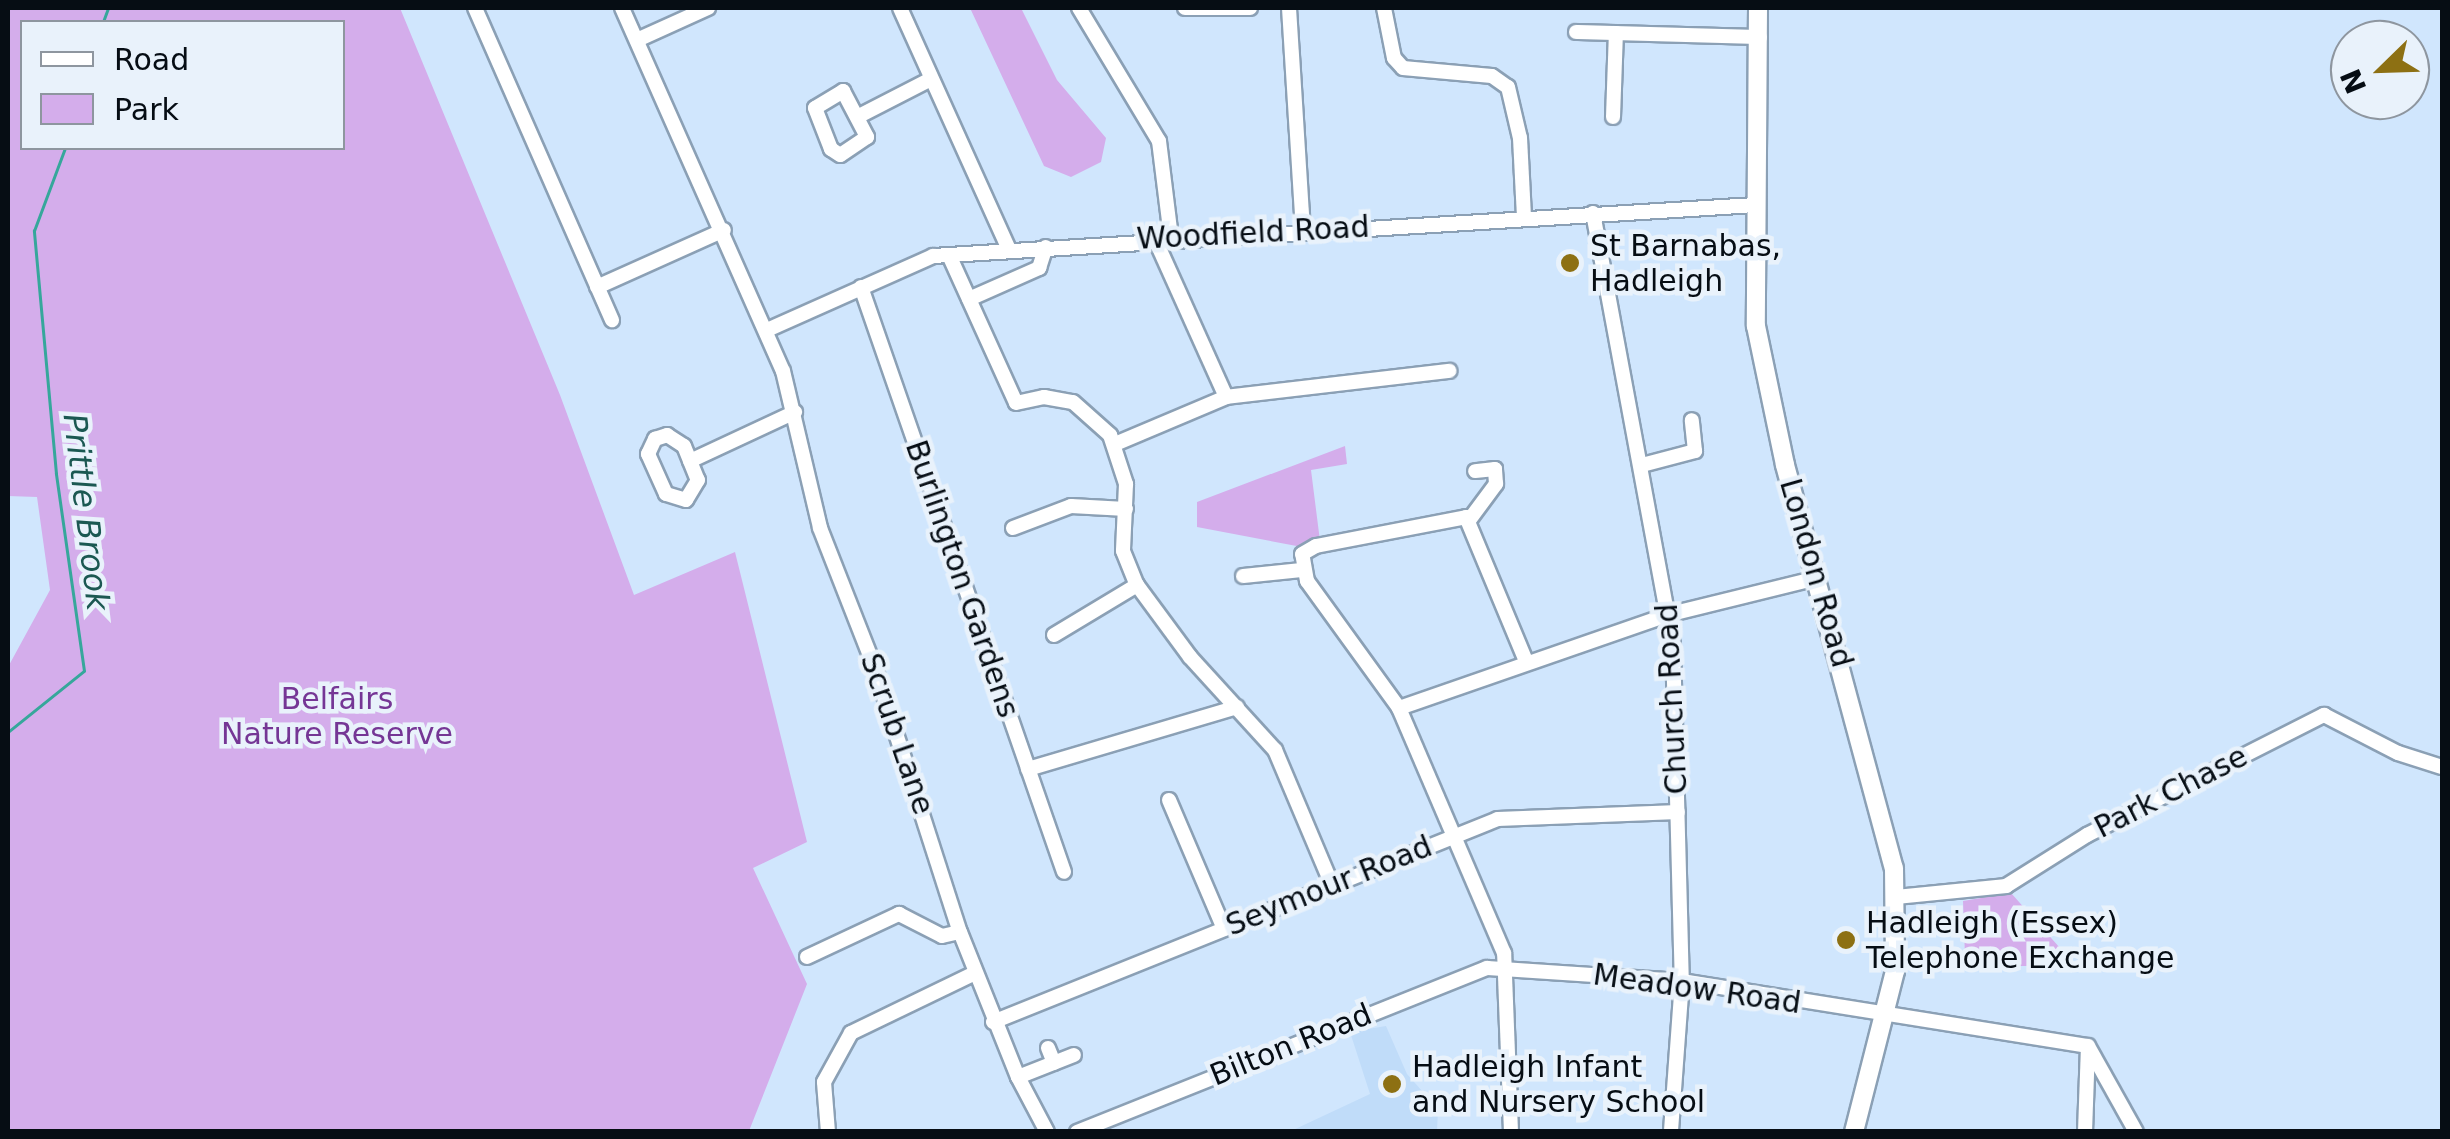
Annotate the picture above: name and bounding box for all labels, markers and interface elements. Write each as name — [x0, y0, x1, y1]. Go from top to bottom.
legend — [20, 20, 345, 150]
north arrow — [2330, 20, 2430, 120]
text: Road — [114, 42, 189, 77]
text: N — [2334, 64, 2374, 98]
text: Park — [114, 92, 179, 127]
street label: Woodfield Road — [1136, 209, 1370, 257]
place label: St Barnabas, Hadleigh — [1590, 228, 1781, 298]
marker: St Barnabas, Hadleigh — [1559, 252, 1581, 274]
water label: Prittle Brook — [55, 411, 117, 613]
street label: Burlington Gardens — [898, 436, 1026, 722]
street label: London Road — [1772, 474, 1860, 672]
street label: Church Road — [1649, 603, 1695, 795]
street label: Scrub Lane — [853, 649, 941, 819]
park label: Belfairs Nature Reserve — [221, 681, 453, 752]
street label: Park Chase — [2089, 738, 2253, 846]
street label: Seymour Road — [1221, 828, 1437, 944]
place label: Hadleigh (Essex) Telephone Exchange — [1866, 905, 2174, 976]
marker: Hadleigh (Essex) Telephone Exchange — [1835, 929, 1857, 951]
street label: Meadow Road — [1591, 957, 1803, 1021]
street label: Bilton Road — [1205, 996, 1377, 1094]
place label: Hadleigh Infant and Nursery School — [1412, 1049, 1705, 1120]
marker: Hadleigh Infant and Nursery School — [1381, 1073, 1403, 1095]

